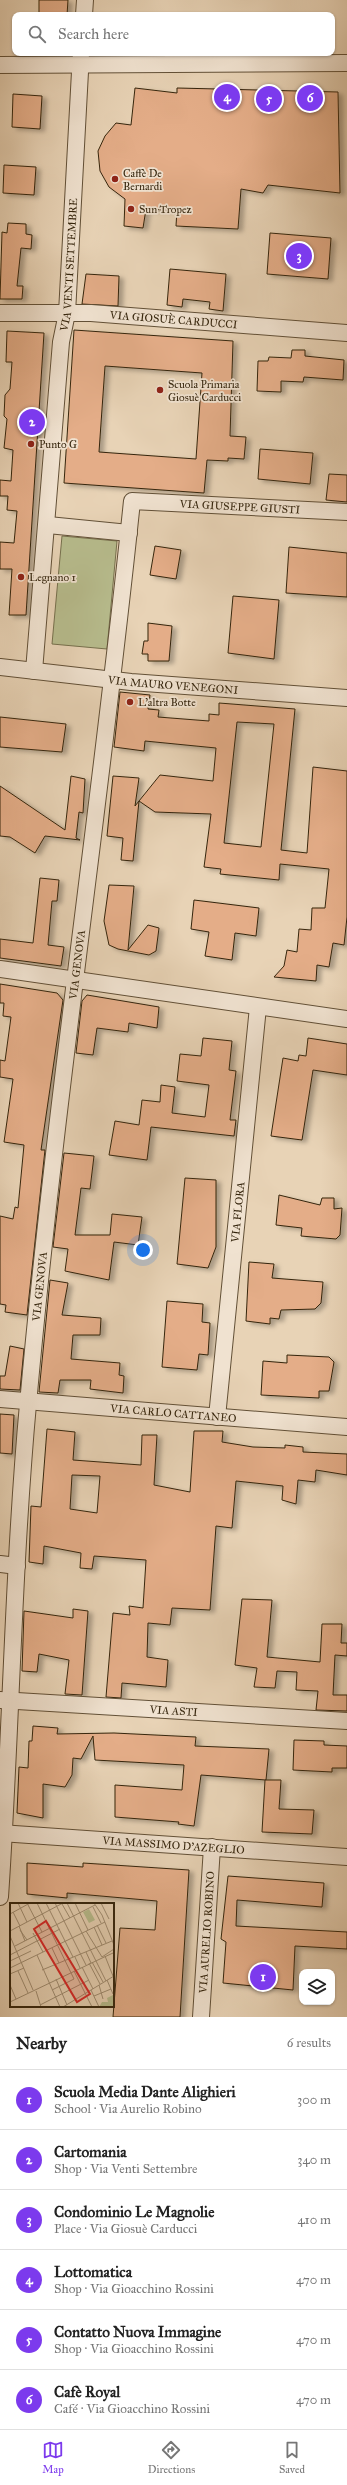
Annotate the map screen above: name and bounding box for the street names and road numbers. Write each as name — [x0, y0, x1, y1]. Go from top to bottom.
street label: VIA VENTI SETTEMBRE — [57, 198, 80, 333]
street label: VIA GIOSUÈ CARDUCCI — [108, 308, 238, 331]
street label: VIA GIUSEPPE GIUSTI — [178, 497, 301, 517]
street label: VIA MAURO VENEGONI — [106, 673, 239, 697]
street label: VIA GENOVA — [67, 929, 88, 1001]
street label: VIA FLORA — [228, 1181, 248, 1244]
street label: VIA GENOVA — [30, 1250, 50, 1323]
street label: VIA CARLO CATTANEO — [109, 1402, 237, 1425]
street label: VIA ASTI — [148, 1703, 198, 1719]
street label: VIA MASSIMO D'AZEGLIO — [101, 1834, 245, 1857]
street label: VIA AURELIO ROBINO — [196, 1871, 217, 1995]

